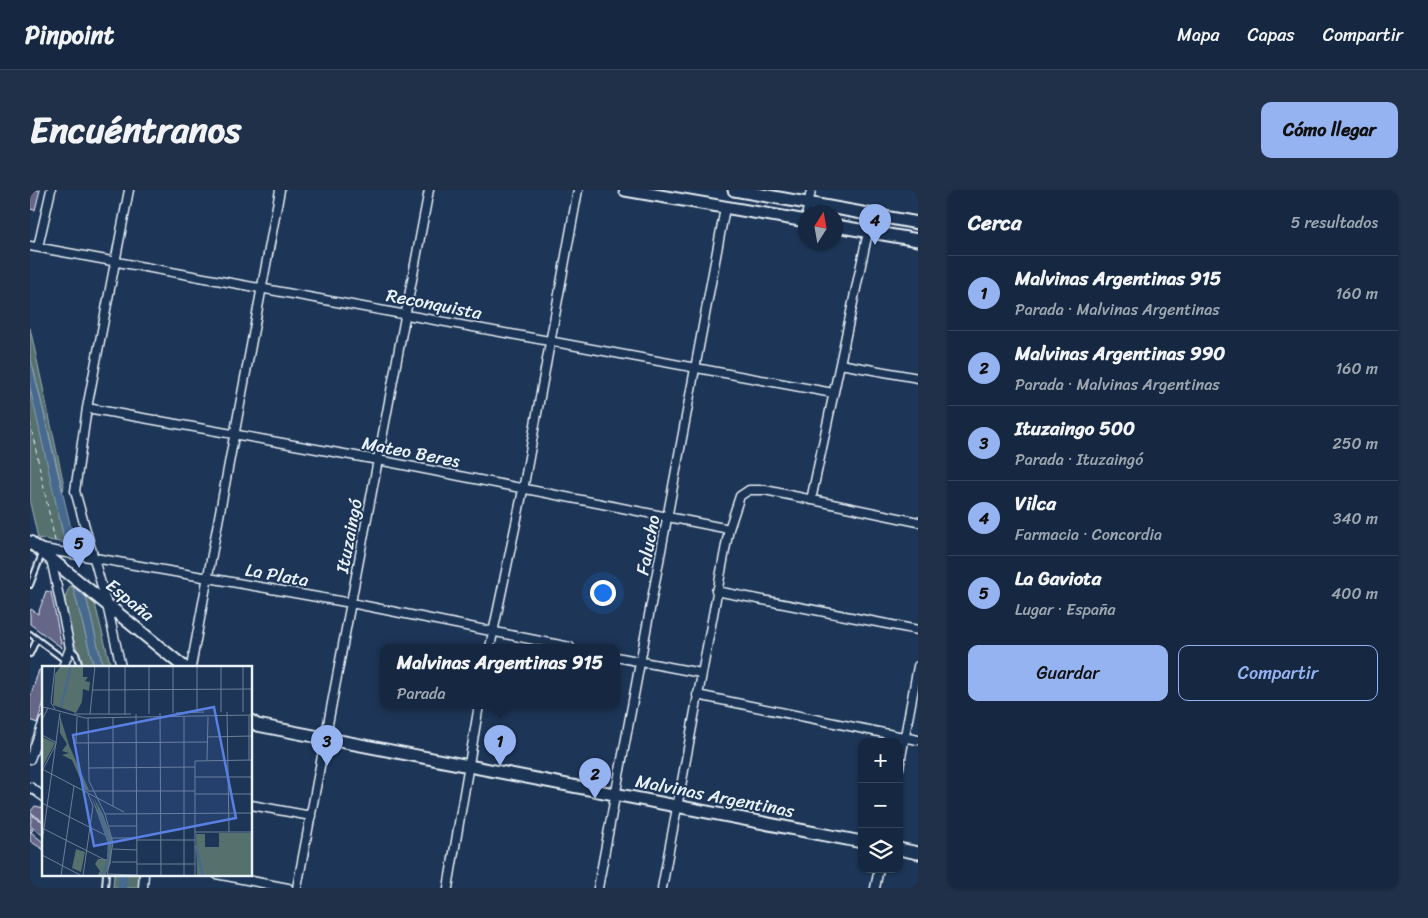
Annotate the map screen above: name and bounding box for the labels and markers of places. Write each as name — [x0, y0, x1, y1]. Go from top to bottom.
pin: 4 — [859, 204, 891, 245]
pin: 5 — [63, 527, 95, 568]
pin: 3 — [311, 725, 343, 766]
pin: 1 — [484, 725, 516, 766]
pin: 2 — [579, 758, 611, 799]

